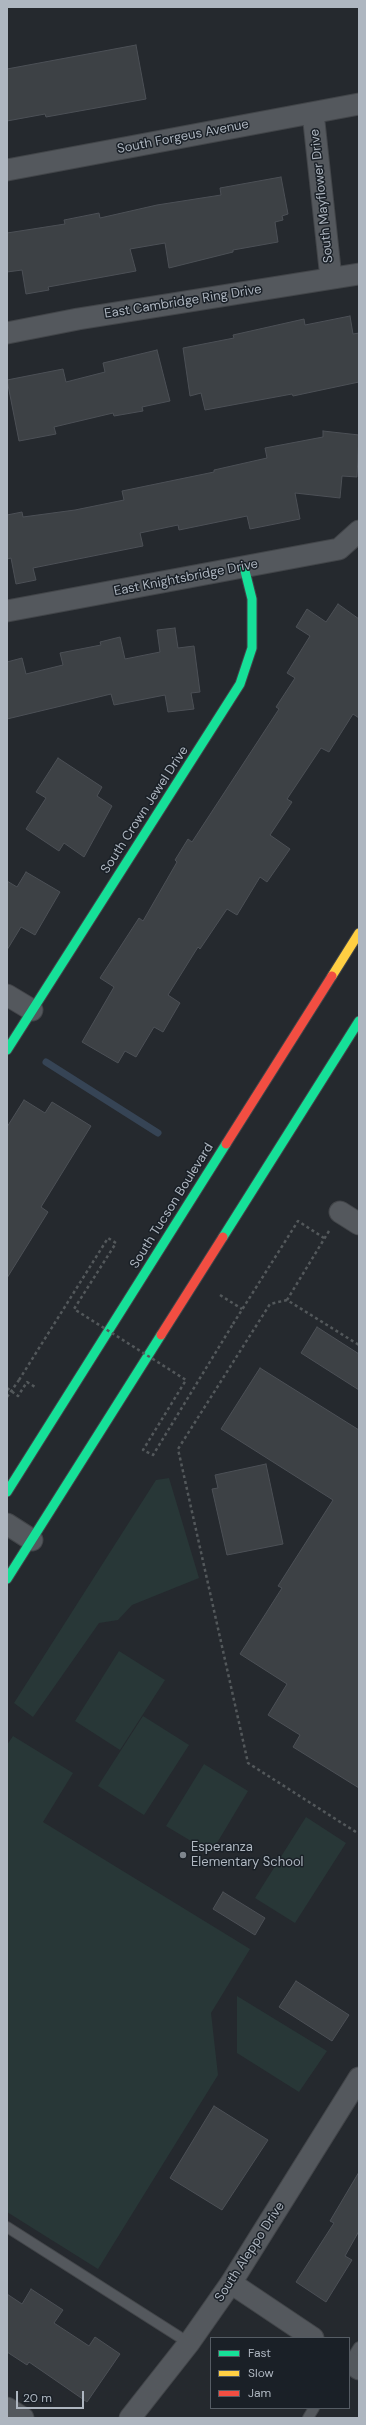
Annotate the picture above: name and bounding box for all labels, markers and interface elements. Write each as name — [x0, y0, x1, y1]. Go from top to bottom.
street label: South Forgeus Avenue — [116, 117, 250, 157]
street label: South Mayflower Drive — [307, 128, 337, 264]
street label: East Cambridge Ring Drive — [103, 282, 263, 322]
street label: East Knightsbridge Drive — [113, 556, 259, 600]
street label: South Crown Jewel Drive — [98, 743, 192, 877]
street label: South Tucson Boulevard — [127, 1140, 217, 1272]
place label: Esperanza Elementary School — [191, 1840, 303, 1871]
marker: Esperanza Elementary School — [178, 1850, 188, 1860]
street label: South Aleppo Drive — [212, 2199, 288, 2305]
legend — [210, 2337, 350, 2409]
text: Fast — [248, 2345, 271, 2361]
text: Slow — [248, 2365, 274, 2381]
scale bar — [18, 2383, 86, 2409]
text: Jam — [248, 2385, 271, 2401]
text: 20 m — [23, 2390, 52, 2406]

